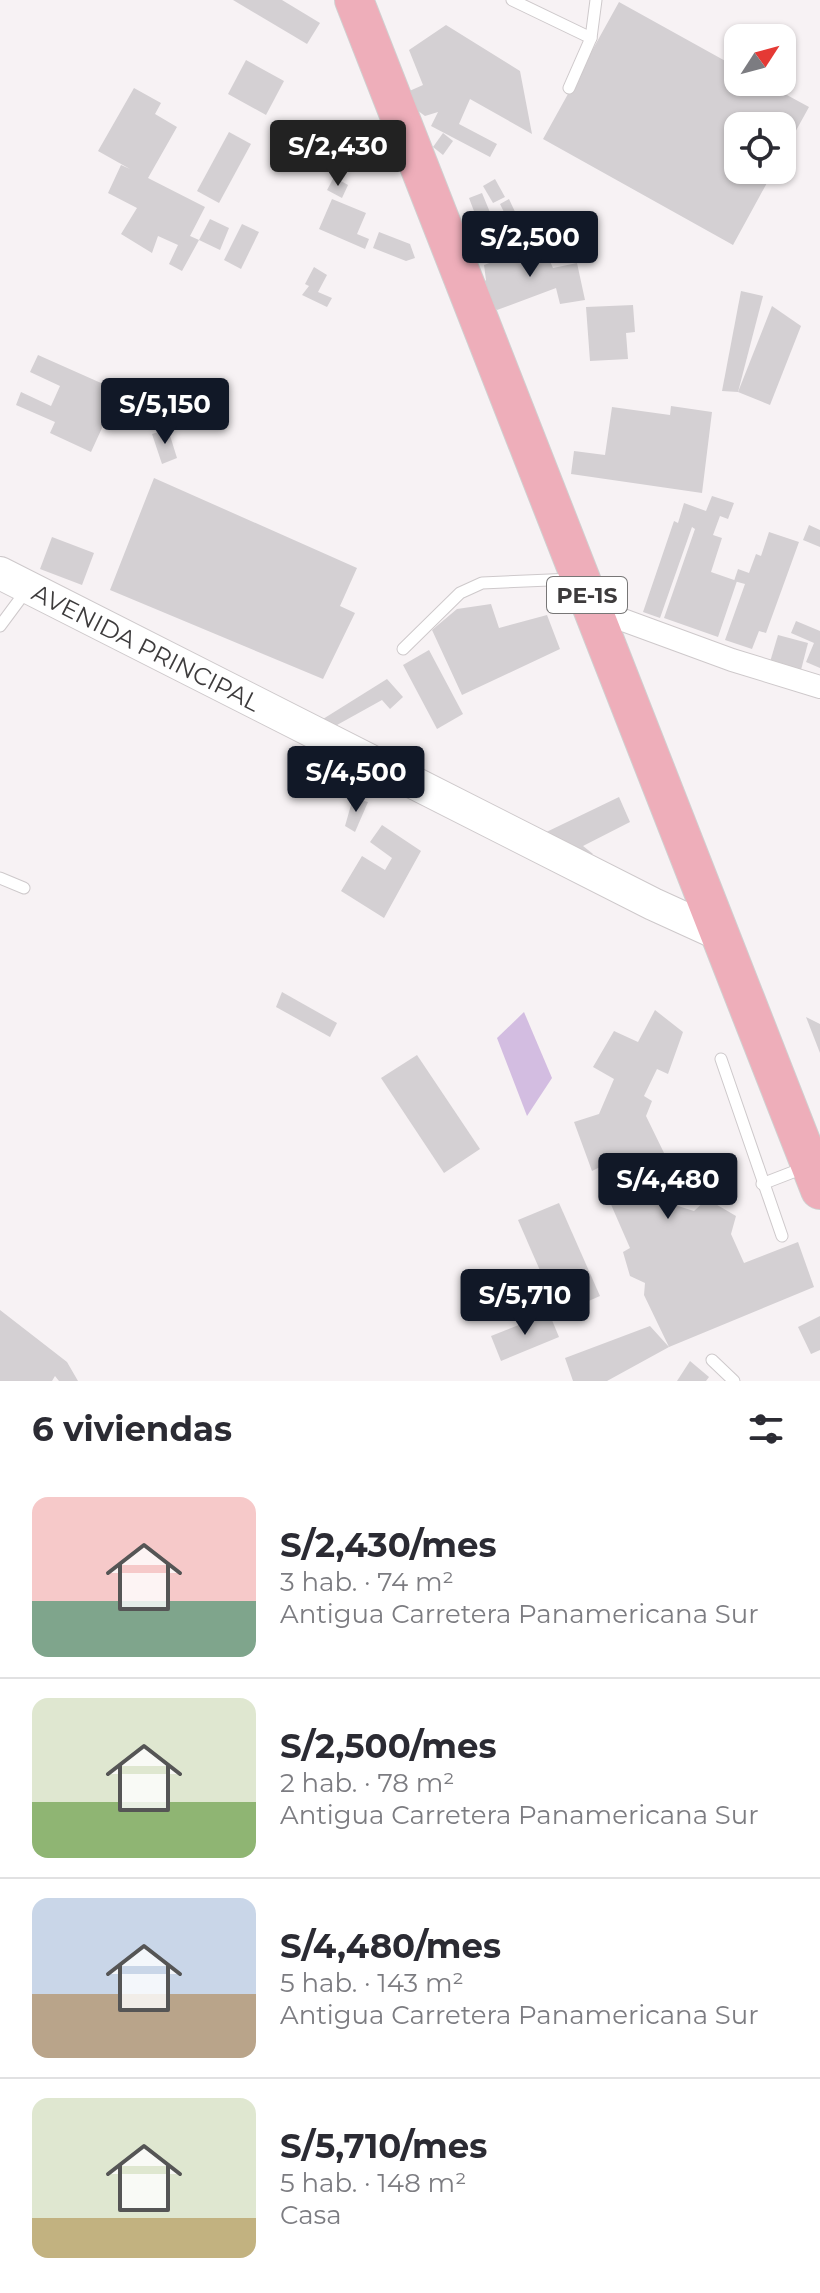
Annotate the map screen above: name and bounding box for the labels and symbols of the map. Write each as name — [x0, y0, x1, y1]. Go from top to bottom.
north arrow — [724, 24, 796, 96]
pin: S/2,430 — [264, 120, 412, 188]
pin: S/2,500 — [456, 211, 604, 279]
pin: S/5,150 — [91, 378, 239, 446]
street label: AVENIDA PRINCIPAL — [28, 577, 265, 717]
road number: PE-1S — [547, 577, 627, 613]
pin: S/4,500 — [282, 746, 430, 814]
pin: S/4,480 — [594, 1153, 742, 1221]
pin: S/5,710 — [451, 1269, 599, 1337]

